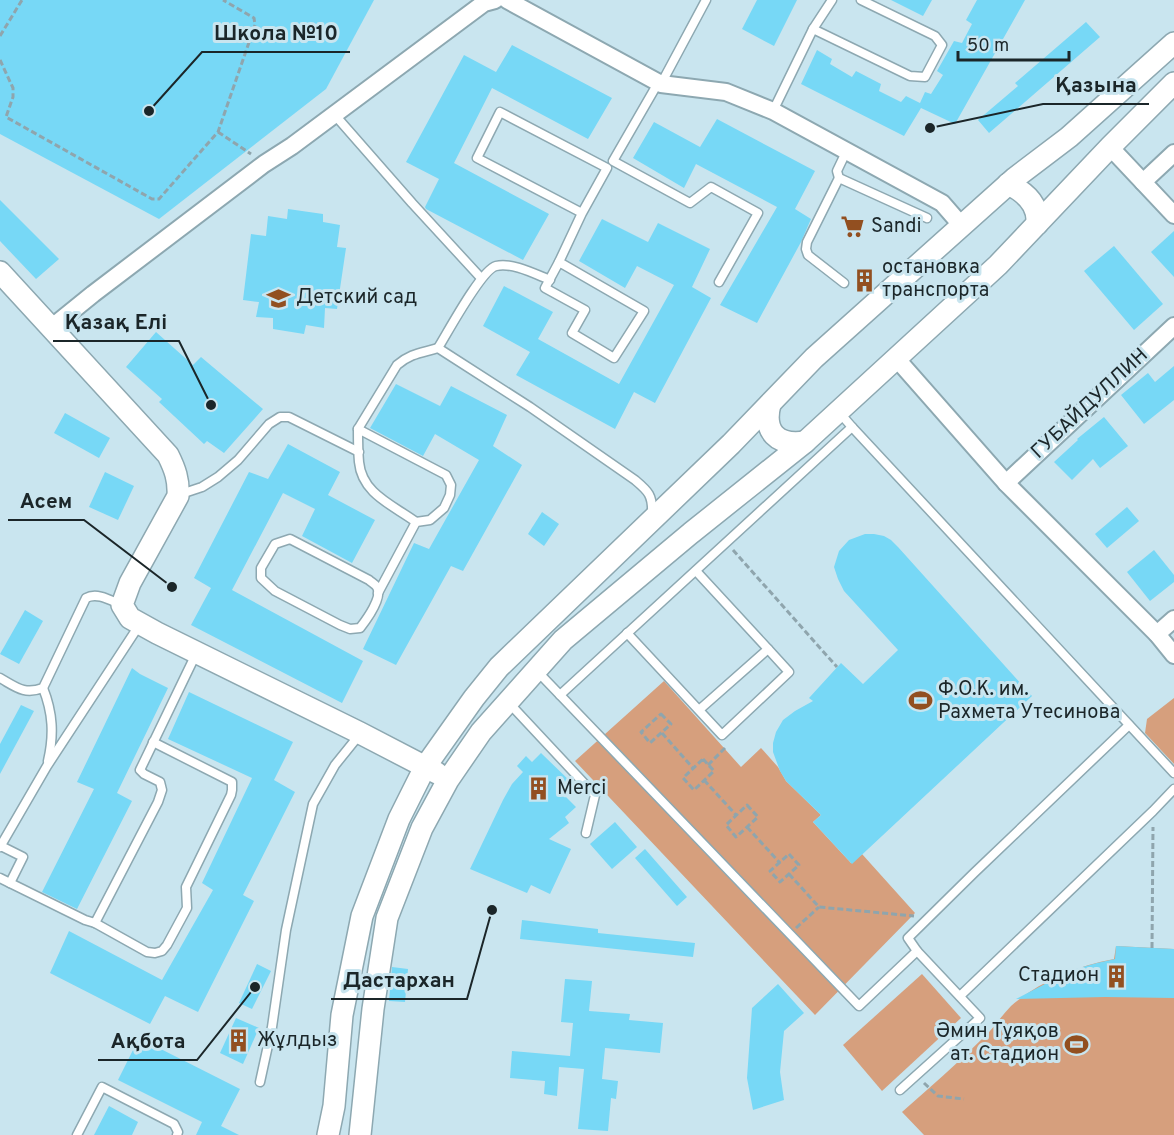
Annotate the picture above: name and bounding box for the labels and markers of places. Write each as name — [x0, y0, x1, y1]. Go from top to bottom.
callout: Школа №10 — [202, 13, 350, 52]
callout: Қазына — [1043, 65, 1149, 104]
supermarket icon: Sandi — [840, 214, 866, 240]
place label: Sandi — [871, 214, 922, 240]
place label: остановка транспорта — [882, 255, 989, 304]
building icon: остановка транспорта — [851, 267, 877, 293]
school or university icon: Детский сад — [265, 285, 291, 311]
place label: Детский сад — [296, 285, 417, 311]
callout: Қазақ Елі — [53, 302, 179, 341]
callout: Асем — [8, 481, 84, 520]
place label: Ф.О.К. им. Рахмета Утесинова — [938, 677, 1120, 726]
sports icon: Ф.О.К. им. Рахмета Утесинова — [907, 688, 933, 714]
building icon: Merci — [526, 776, 552, 802]
place label: Merci — [557, 776, 606, 802]
callout: Дастархан — [331, 960, 467, 999]
place label: Стадион — [1018, 963, 1099, 989]
building icon: Стадион — [1104, 963, 1130, 989]
place label: Әмин Тұяқов ат. Стадион — [936, 1019, 1059, 1068]
callout: Ақбота — [98, 1021, 197, 1060]
building icon: Жұлдыз — [226, 1028, 252, 1054]
place label: Жұлдыз — [257, 1028, 337, 1054]
sports icon: Әмин Тұяқов ат. Стадион — [1064, 1031, 1090, 1057]

